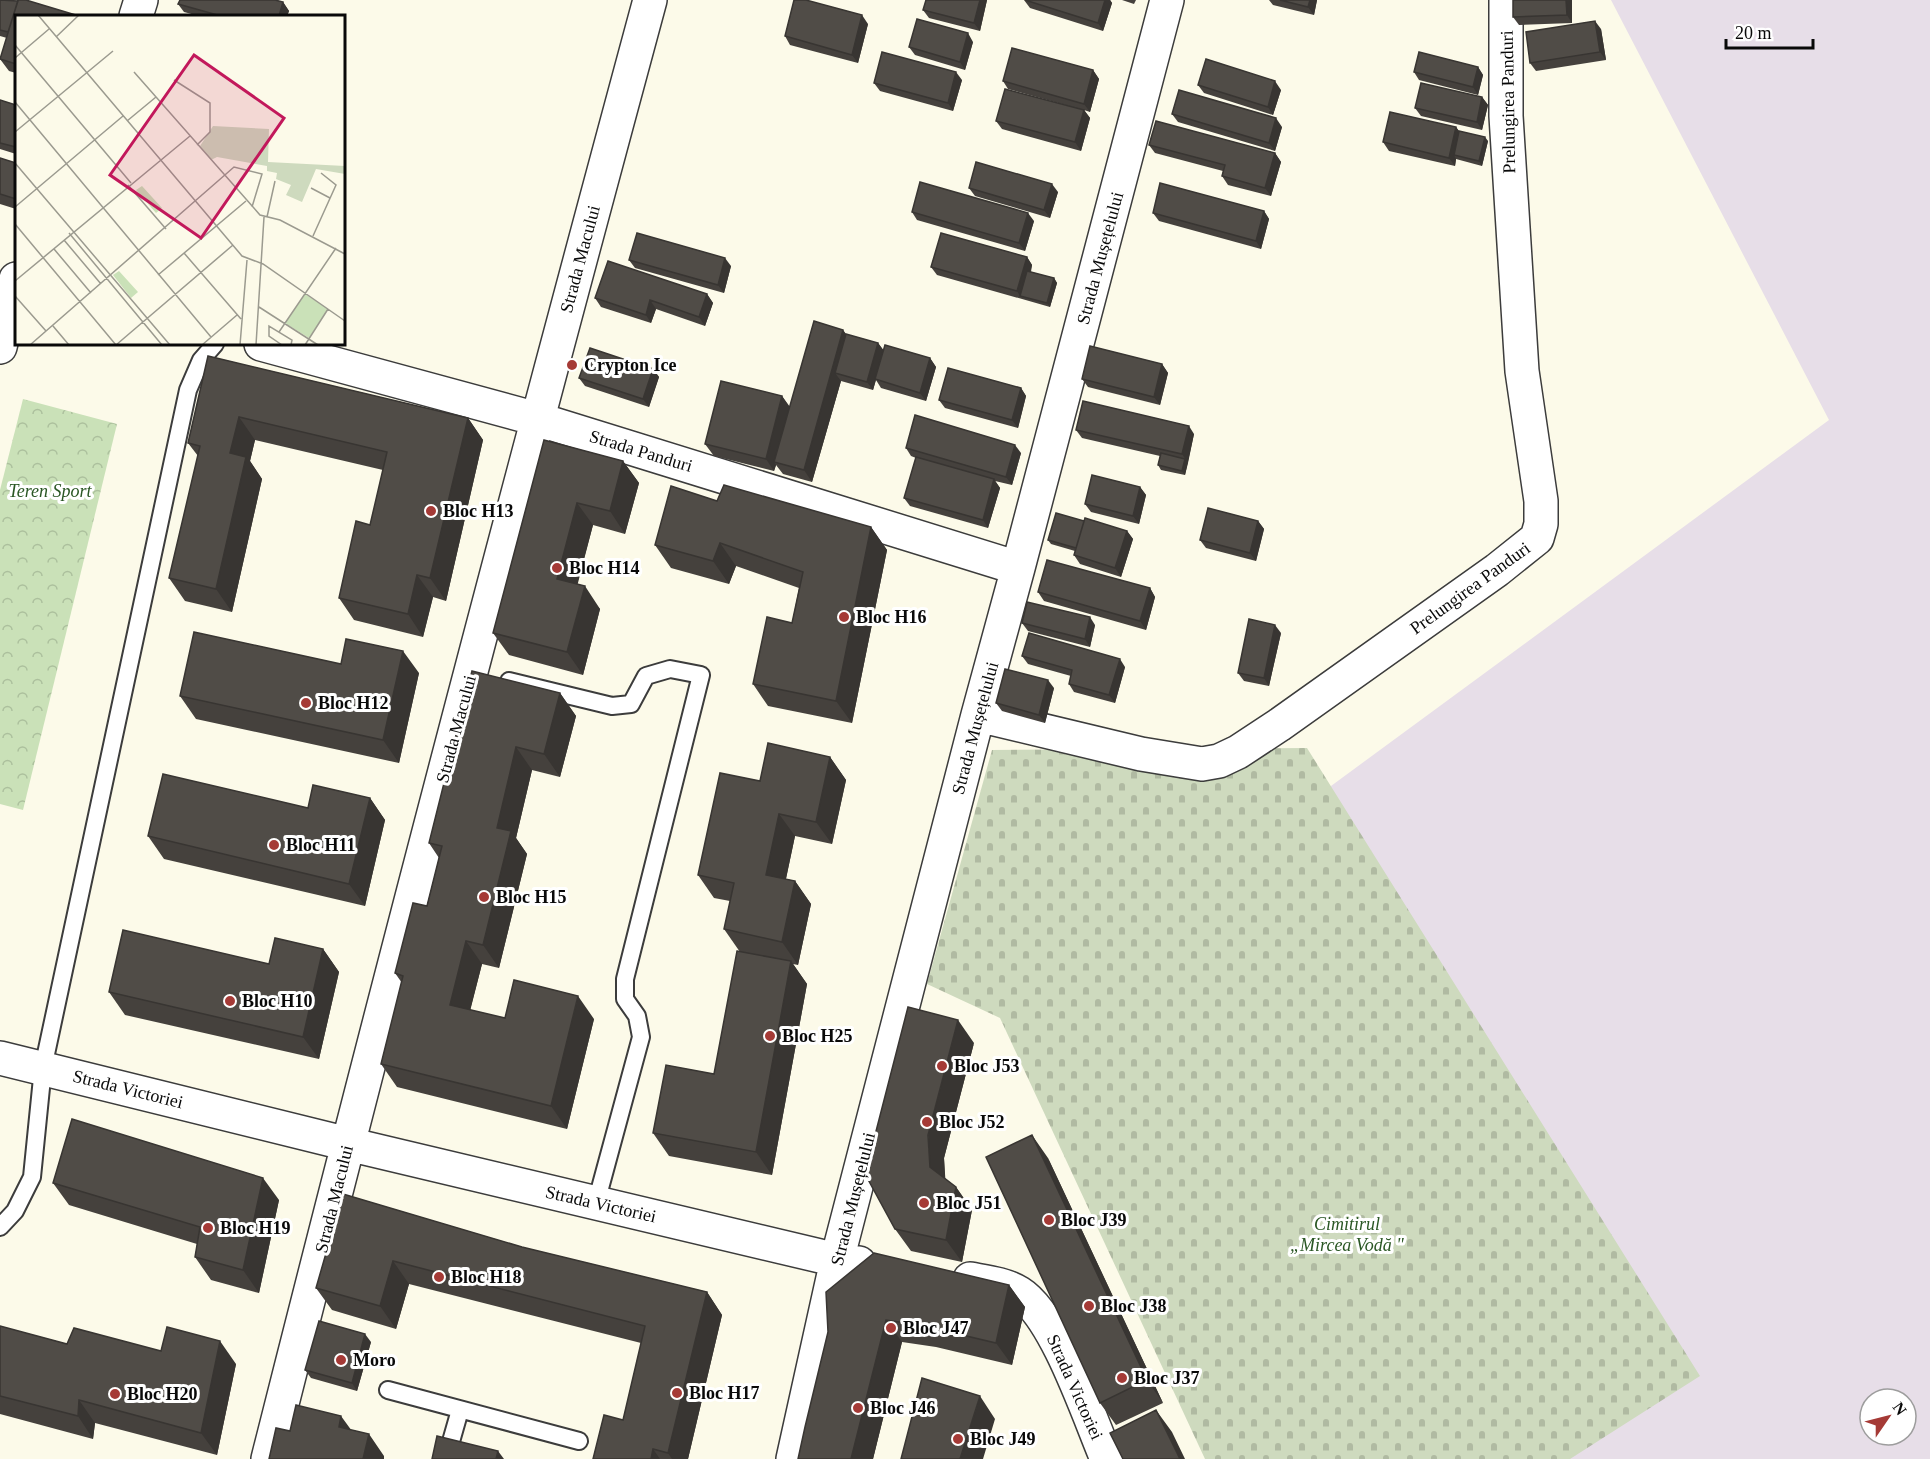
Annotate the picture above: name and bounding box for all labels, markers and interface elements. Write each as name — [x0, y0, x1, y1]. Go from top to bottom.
scale bar — [1726, 12, 1813, 50]
inset map — [15, 15, 345, 345]
text: 20 m — [1735, 23, 1772, 43]
street label: Prelungirea Panduri — [1497, 30, 1519, 174]
street label: Strada Mușețelului — [1073, 189, 1127, 327]
street label: Strada Macului — [556, 203, 604, 315]
place label: Crypton Ice — [584, 355, 677, 375]
marker: Crypton Ice — [565, 358, 579, 372]
street label: Strada Panduri — [587, 426, 695, 476]
park label: Teren Sport — [8, 481, 93, 501]
place label: Bloc H13 — [443, 501, 514, 521]
marker: Bloc H13 — [424, 504, 438, 518]
street label: Prelungirea Panduri — [1406, 538, 1534, 638]
place label: Bloc H14 — [569, 558, 640, 578]
marker: Bloc H14 — [550, 561, 564, 575]
place label: Bloc H16 — [856, 607, 927, 627]
marker: Bloc H16 — [837, 610, 851, 624]
street label: Strada Mușețelului — [948, 659, 1002, 797]
street label: Strada Macului — [432, 673, 480, 785]
place label: Bloc H12 — [318, 693, 389, 713]
marker: Bloc H12 — [299, 696, 313, 710]
place label: Bloc H11 — [286, 835, 356, 855]
marker: Bloc H11 — [267, 838, 281, 852]
place label: Bloc H15 — [496, 887, 567, 907]
marker: Bloc H15 — [477, 890, 491, 904]
place label: Bloc H10 — [242, 991, 313, 1011]
marker: Bloc H10 — [223, 994, 237, 1008]
place label: Bloc H25 — [782, 1026, 853, 1046]
marker: Bloc H25 — [763, 1029, 777, 1043]
place label: Bloc J53 — [954, 1056, 1020, 1076]
marker: Bloc J53 — [935, 1059, 949, 1073]
street label: Strada Victoriei — [71, 1066, 185, 1112]
place label: Bloc J52 — [939, 1112, 1005, 1132]
marker: Bloc J52 — [920, 1115, 934, 1129]
street label: Strada Mușețelului — [827, 1130, 879, 1268]
street label: Strada Macului — [311, 1143, 357, 1255]
street label: Strada Victoriei — [544, 1182, 658, 1226]
place label: Bloc J51 — [936, 1193, 1002, 1213]
marker: Bloc J51 — [917, 1196, 931, 1210]
place label: Bloc J39 — [1061, 1210, 1127, 1230]
marker: Bloc J39 — [1042, 1213, 1056, 1227]
park label: Cimitirul „Mircea Vodă " — [1290, 1214, 1404, 1255]
place label: Bloc H19 — [220, 1218, 291, 1238]
marker: Bloc H19 — [201, 1221, 215, 1235]
place label: Bloc H18 — [451, 1267, 522, 1287]
marker: Bloc H18 — [432, 1270, 446, 1284]
place label: Bloc J38 — [1101, 1296, 1167, 1316]
marker: Bloc J38 — [1082, 1299, 1096, 1313]
place label: Bloc J47 — [903, 1318, 969, 1338]
marker: Bloc J47 — [884, 1321, 898, 1335]
street label: Strada Victoriei — [1043, 1331, 1107, 1443]
place label: Moro — [353, 1350, 396, 1370]
marker: Moro — [334, 1353, 348, 1367]
place label: Bloc J37 — [1134, 1368, 1200, 1388]
marker: Bloc J37 — [1115, 1371, 1129, 1385]
place label: Bloc H17 — [689, 1383, 760, 1403]
place label: Bloc H20 — [127, 1384, 198, 1404]
marker: Bloc H17 — [670, 1386, 684, 1400]
marker: Bloc H20 — [108, 1387, 122, 1401]
north arrow — [1858, 1387, 1918, 1447]
place label: Bloc J46 — [870, 1398, 936, 1418]
text: N — [1890, 1399, 1910, 1419]
marker: Bloc J46 — [851, 1401, 865, 1415]
place label: Bloc J49 — [970, 1429, 1036, 1449]
marker: Bloc J49 — [951, 1432, 965, 1446]

